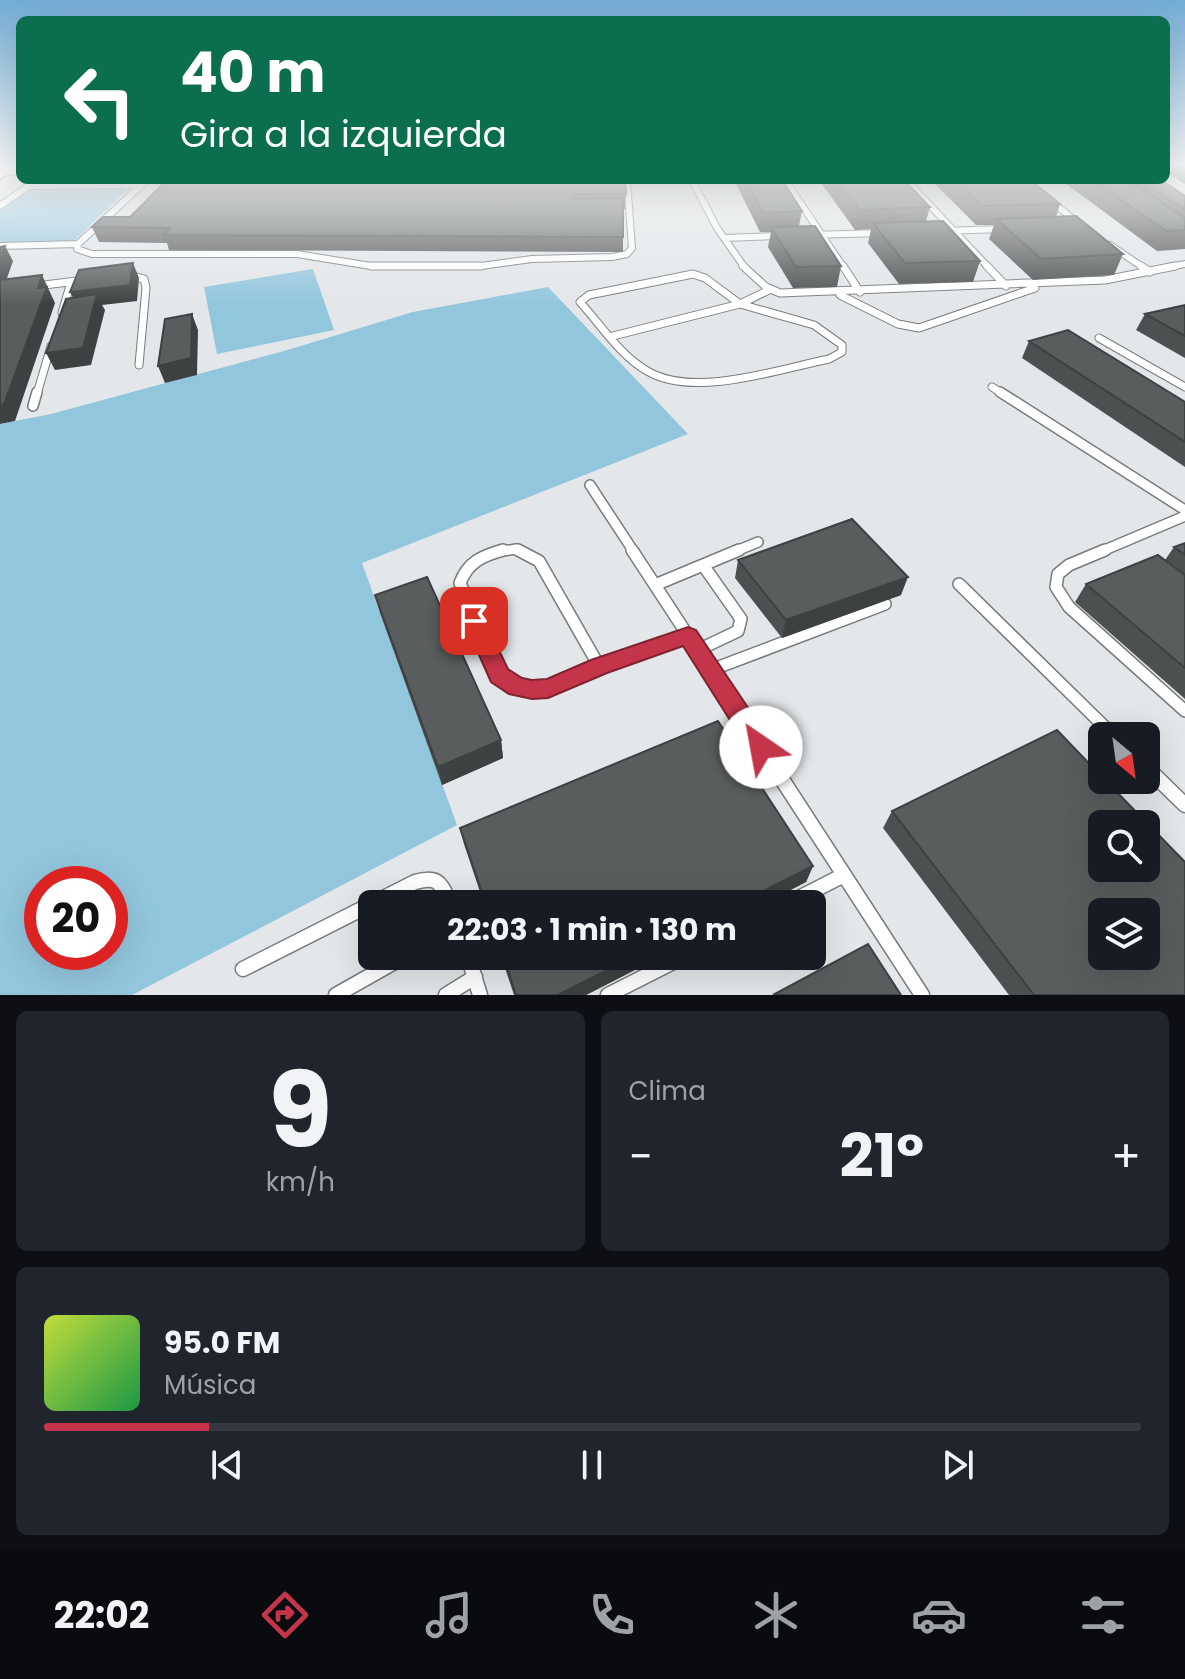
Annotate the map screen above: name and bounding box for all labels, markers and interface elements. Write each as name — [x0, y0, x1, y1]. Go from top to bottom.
text: 40 m — [180, 33, 326, 112]
icon: left — [48, 48, 152, 152]
text: Gira a la izquierda — [180, 109, 507, 160]
pin — [440, 587, 508, 655]
icon: arrive — [452, 599, 496, 643]
position arrow — [719, 705, 803, 789]
north arrow — [1088, 722, 1160, 794]
map controls — [1088, 722, 1160, 970]
button: search — [1088, 810, 1160, 882]
speed limit sign: 20 — [24, 866, 128, 970]
button: layers — [1088, 898, 1160, 970]
text: 22:03 · 1 min · 130 m — [447, 908, 737, 951]
text: 9 — [268, 1038, 332, 1183]
text: Clima — [629, 1073, 706, 1109]
text: 21° — [840, 1114, 924, 1198]
text: − — [629, 1126, 653, 1187]
text: + — [1111, 1126, 1141, 1187]
text: km/h — [266, 1164, 335, 1200]
text: 95.0 FM — [164, 1321, 280, 1364]
text: Música — [164, 1367, 256, 1403]
icon: previous — [205, 1443, 249, 1487]
icon: pause — [570, 1443, 614, 1487]
icon: next — [936, 1443, 980, 1487]
icon: directions — [257, 1587, 313, 1643]
icon: music — [421, 1587, 477, 1643]
icon: phone — [584, 1587, 640, 1643]
icon: climate — [748, 1587, 804, 1643]
icon: car — [911, 1587, 967, 1643]
icon: filters — [1075, 1587, 1131, 1643]
text: 22:02 — [54, 1590, 149, 1641]

